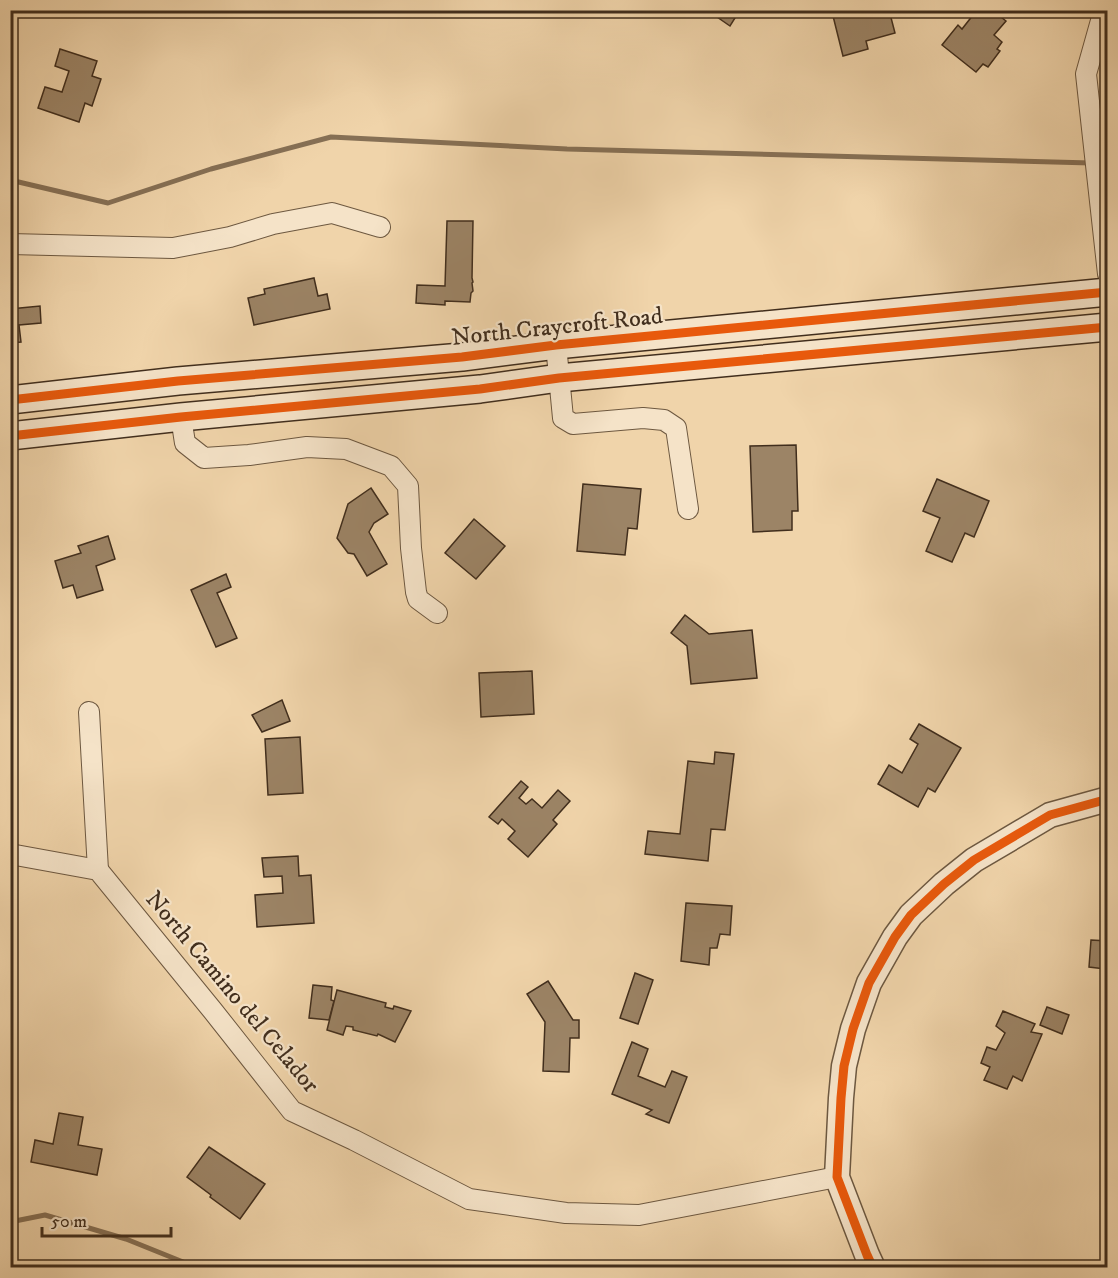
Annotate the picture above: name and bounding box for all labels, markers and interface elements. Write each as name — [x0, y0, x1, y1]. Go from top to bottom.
street label: North Craycroft Road — [450, 301, 664, 353]
street label: North Camino del Celador — [139, 885, 325, 1099]
scale bar — [42, 1200, 171, 1238]
text: 50 m — [51, 1211, 87, 1233]

